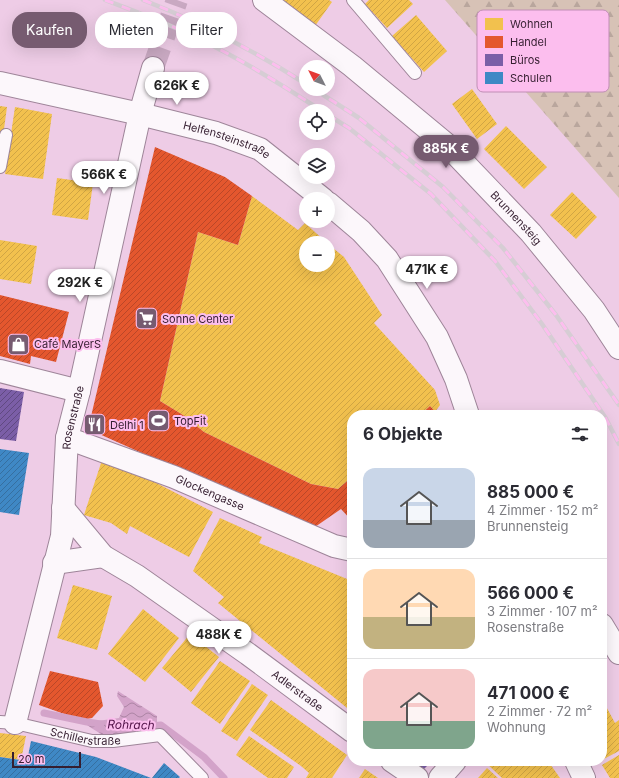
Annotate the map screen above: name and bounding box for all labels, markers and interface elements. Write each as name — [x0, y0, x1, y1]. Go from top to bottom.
legend — [477, 10, 609, 92]
chip: Kaufen — [12, 12, 87, 48]
chip: Mieten — [95, 12, 168, 48]
chip: Filter — [176, 12, 237, 48]
text: Wohnen — [510, 17, 553, 31]
text: Handel — [510, 35, 547, 49]
text: Büros — [510, 53, 540, 67]
north arrow — [299, 60, 335, 96]
map controls — [299, 60, 335, 272]
text: Schulen — [510, 71, 552, 85]
pin: 626K € — [144, 72, 210, 106]
text: 626K € — [154, 77, 200, 93]
button: locate — [299, 104, 335, 140]
street label: Helfensteinstraße — [182, 118, 273, 162]
pin: 885K € — [413, 135, 479, 169]
text: 885K € — [423, 140, 469, 156]
button: layers — [299, 148, 335, 184]
pin: 566K € — [71, 161, 137, 195]
text: 566K € — [81, 166, 127, 182]
street label: Brunnensteig — [487, 188, 545, 248]
button: + — [299, 192, 335, 228]
button: − — [299, 236, 335, 272]
pin: 471K € — [394, 256, 460, 290]
text: 471K € — [405, 261, 449, 277]
pin: 292K € — [47, 269, 113, 303]
text: 292K € — [57, 274, 103, 290]
supermarket icon: Sonne Center — [134, 306, 160, 332]
place label: Sonne Center — [162, 312, 233, 326]
shop icon: Café MayerS — [6, 331, 32, 357]
place label: Café MayerS — [34, 337, 101, 351]
street label: Rosenstraße — [59, 384, 87, 450]
sports icon: TopFit — [146, 408, 172, 434]
restaurant icon: Delhi 1 — [82, 412, 108, 438]
place label: TopFit — [174, 414, 207, 428]
place label: Delhi 1 — [110, 418, 144, 432]
icon: filters — [569, 423, 591, 445]
text: 6 Objekte — [363, 424, 443, 444]
street label: Glockengasse — [173, 472, 246, 513]
text: 885 000 € — [487, 482, 574, 502]
icon: home — [395, 484, 443, 532]
text: 4 Zimmer · 152 m² — [487, 502, 599, 518]
text: Brunnensteig — [487, 518, 568, 534]
text: 566 000 € — [487, 583, 574, 603]
icon: home — [395, 585, 443, 633]
text: 3 Zimmer · 107 m² — [487, 603, 598, 619]
text: Rosenstraße — [487, 619, 564, 635]
pin: 488K € — [186, 621, 252, 655]
text: 488K € — [195, 626, 243, 642]
street label: Adlerstraße — [269, 667, 326, 714]
text: 471 000 € — [487, 683, 570, 703]
icon: home — [395, 685, 443, 733]
text: 2 Zimmer · 72 m² — [487, 703, 592, 719]
water label: Rohrach — [107, 717, 155, 732]
text: Wohnung — [487, 719, 546, 735]
street label: Schillerstraße — [49, 724, 121, 748]
scale bar — [12, 750, 81, 769]
text: 20 m — [18, 752, 44, 766]

